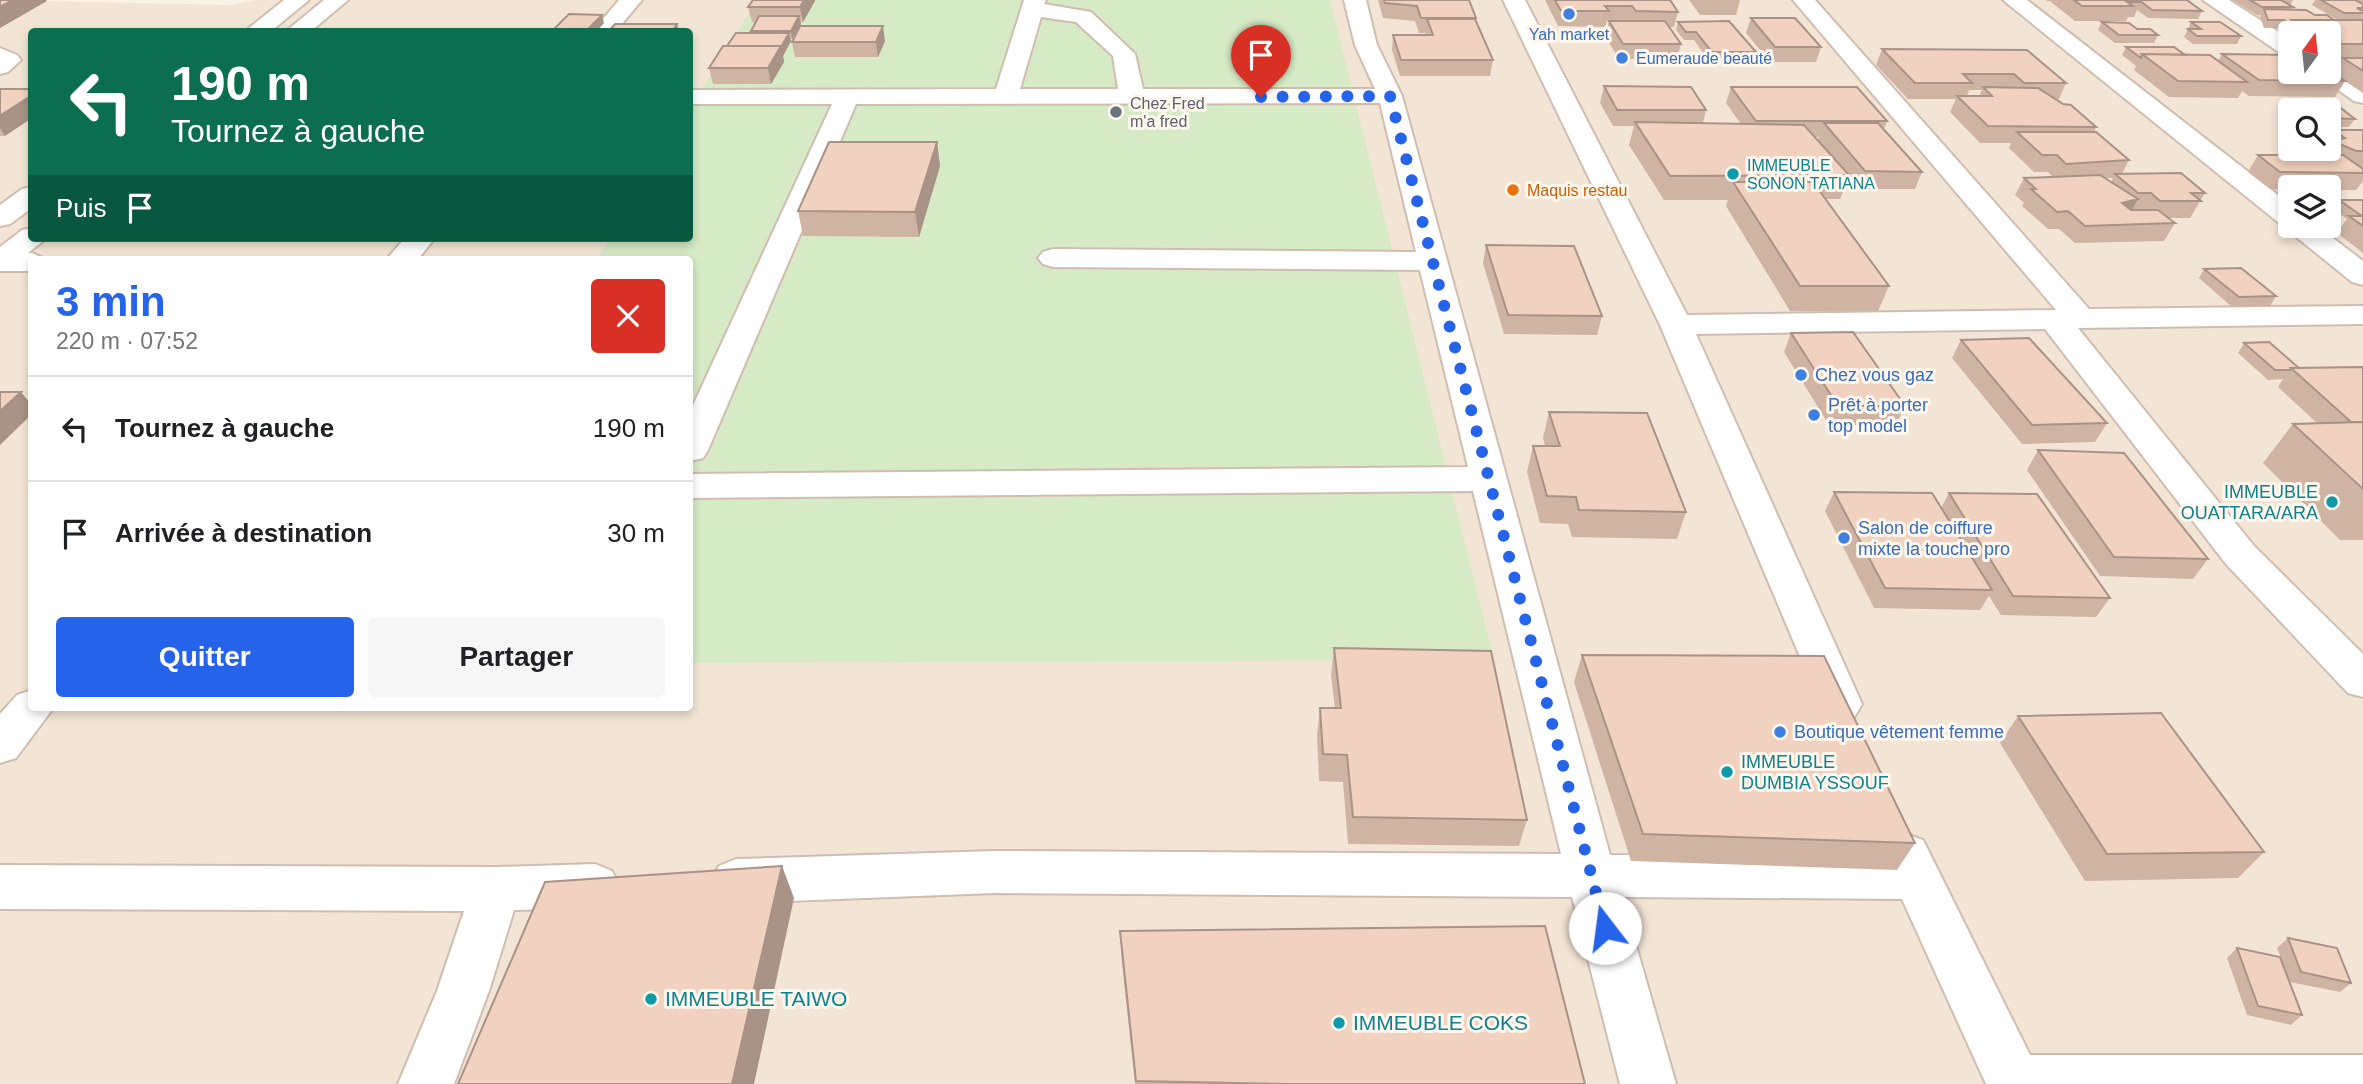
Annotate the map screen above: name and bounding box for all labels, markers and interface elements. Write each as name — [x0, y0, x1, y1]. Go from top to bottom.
marker: Yah market — [1561, 6, 1577, 22]
north arrow — [2278, 21, 2342, 84]
map controls — [2278, 21, 2341, 238]
pin — [1231, 25, 1291, 97]
place label: Yah market — [1529, 26, 1610, 43]
icon: arrive — [1242, 36, 1280, 74]
marker: Eumeraude beauté — [1614, 50, 1630, 66]
place label: Eumeraude beauté — [1636, 50, 1772, 67]
icon: left — [56, 56, 147, 147]
text: 190 m — [171, 56, 310, 110]
place label: Chez Fred m'a fred — [1130, 95, 1205, 130]
button: search — [2278, 98, 2341, 161]
marker: Chez Fred m'a fred — [1108, 104, 1124, 120]
text: Tournez à gauche — [171, 113, 425, 149]
place label: IMMEUBLE SONON TATIANA — [1747, 157, 1875, 192]
marker: IMMEUBLE SONON TATIANA — [1725, 166, 1741, 182]
button: layers — [2278, 175, 2341, 238]
marker: Maquis restau — [1505, 182, 1521, 198]
place label: Maquis restau — [1527, 182, 1628, 199]
icon: arrive — [121, 189, 159, 227]
text: Puis — [56, 193, 107, 223]
text: 3 min — [56, 278, 166, 325]
button: close — [591, 279, 665, 353]
text: 220 m · 07:52 — [56, 328, 198, 354]
place label: Chez vous gaz — [1815, 365, 1934, 385]
marker: Chez vous gaz — [1793, 367, 1809, 383]
place label: Prêt à porter top model — [1828, 395, 1928, 436]
marker: Prêt à porter top model — [1806, 407, 1822, 423]
icon: left — [56, 410, 94, 448]
text: Tournez à gauche — [115, 413, 334, 443]
text: 190 m — [593, 413, 665, 443]
place label: IMMEUBLE OUATTARA/ARA — [2181, 482, 2318, 523]
marker: IMMEUBLE OUATTARA/ARA — [2324, 494, 2340, 510]
icon: arrive — [56, 515, 94, 553]
text: Arrivée à destination — [115, 518, 372, 548]
text: 30 m — [607, 518, 665, 548]
place label: Salon de coiffure mixte la touche pro — [1858, 518, 2010, 559]
marker: Salon de coiffure mixte la touche pro — [1836, 530, 1852, 546]
button: Quitter — [56, 617, 354, 697]
button: Partager — [368, 617, 665, 697]
place label: Boutique vêtement femme — [1794, 722, 2004, 742]
marker: Boutique vêtement femme — [1772, 724, 1788, 740]
place label: IMMEUBLE DUMBIA YSSOUF — [1741, 752, 1889, 793]
marker: IMMEUBLE DUMBIA YSSOUF — [1719, 764, 1735, 780]
position arrow — [1568, 891, 1642, 965]
place label: IMMEUBLE TAIWO — [665, 987, 847, 1010]
marker: IMMEUBLE TAIWO — [643, 991, 659, 1007]
place label: IMMEUBLE COKS — [1353, 1011, 1528, 1034]
marker: IMMEUBLE COKS — [1331, 1015, 1347, 1031]

